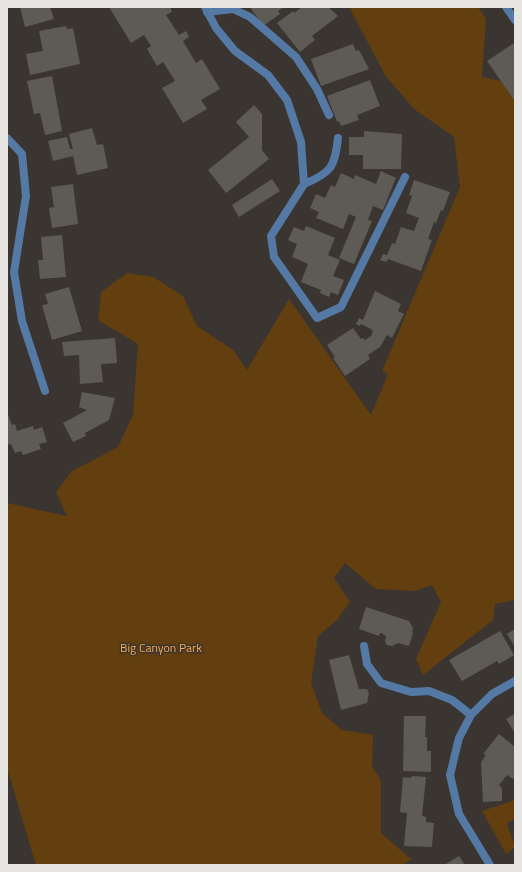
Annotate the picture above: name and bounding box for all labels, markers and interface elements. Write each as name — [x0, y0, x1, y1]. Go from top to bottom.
park label: Big Canyon Park — [120, 642, 202, 656]

